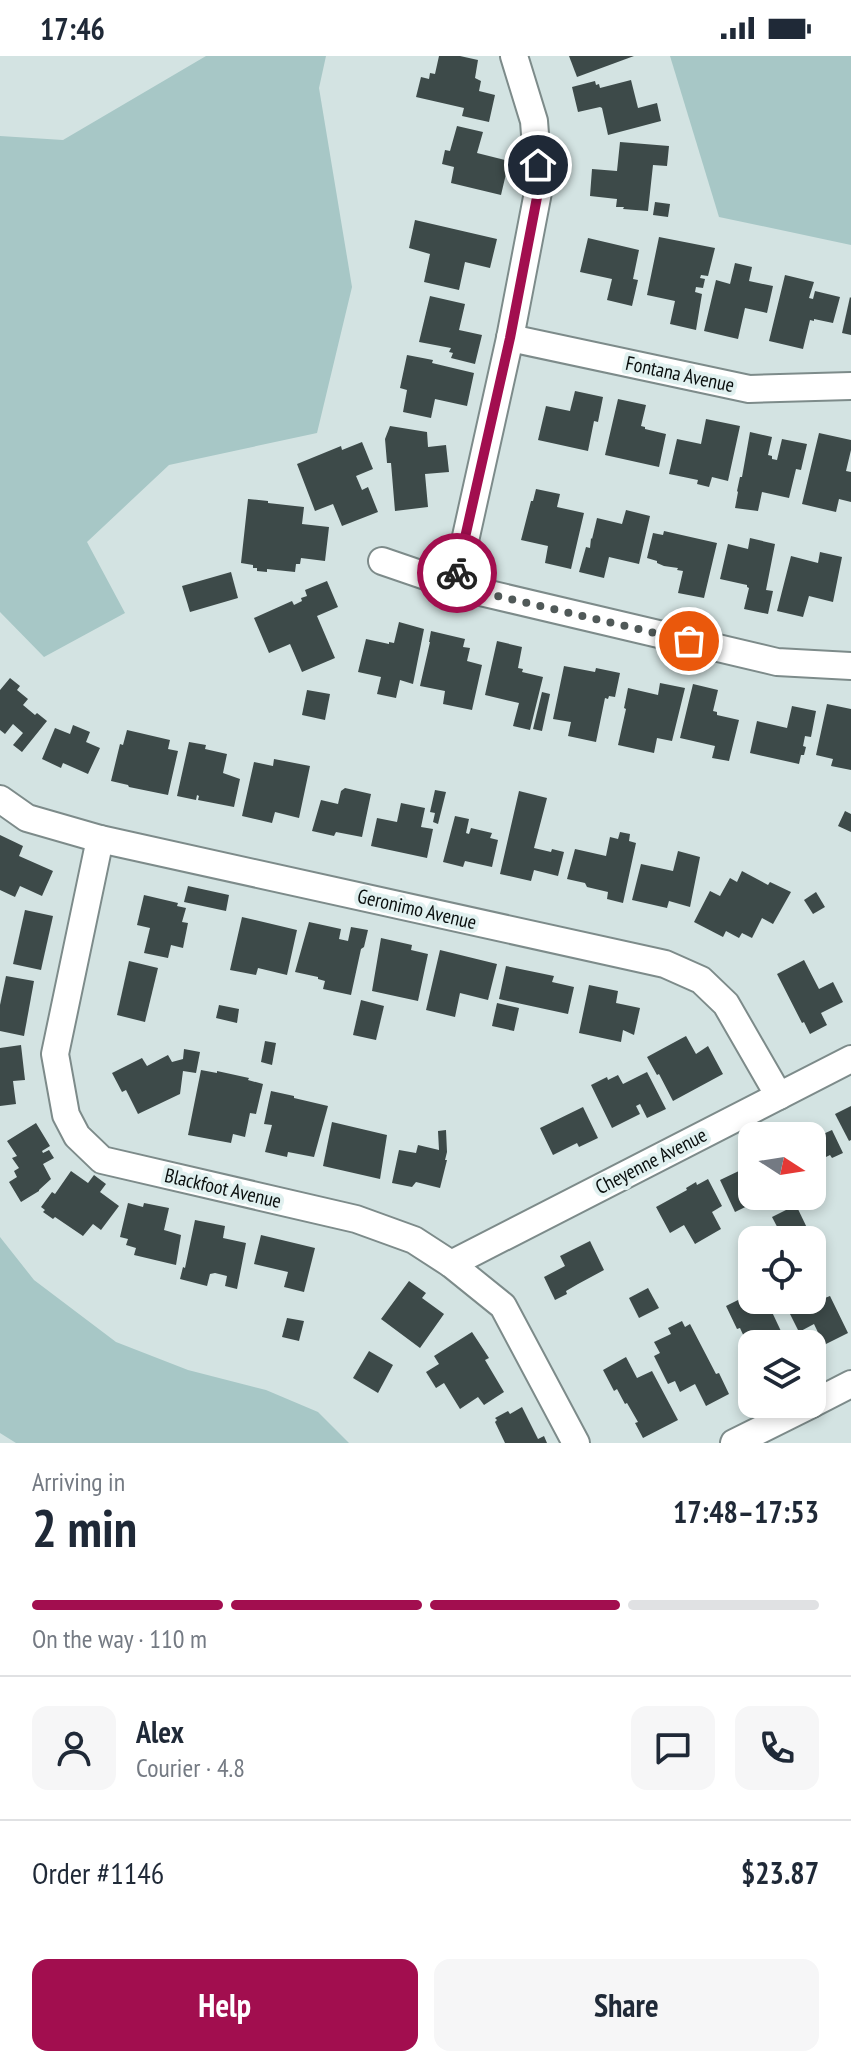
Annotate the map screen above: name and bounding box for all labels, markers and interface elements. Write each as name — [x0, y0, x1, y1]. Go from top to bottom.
text: 17:46 — [40, 9, 105, 48]
pin — [504, 131, 572, 199]
icon: home — [516, 143, 560, 187]
street label: Fontana Avenue — [623, 350, 737, 398]
courier — [417, 533, 497, 613]
icon: bike — [435, 551, 479, 595]
pin — [655, 607, 723, 675]
icon: bag — [667, 619, 711, 663]
street label: Geronimo Avenue — [355, 883, 479, 935]
street label: Cheyenne Avenue — [591, 1122, 711, 1200]
north arrow — [738, 1122, 826, 1210]
map controls — [738, 1122, 826, 1418]
street label: Blackfoot Avenue — [162, 1162, 284, 1214]
button: locate — [738, 1226, 826, 1314]
button: layers — [738, 1330, 826, 1418]
text: Arriving in — [32, 1465, 125, 1498]
text: 17:48–17:53 — [673, 1492, 819, 1531]
text: 2 min — [32, 1494, 137, 1561]
text: On the way · 110 m — [32, 1622, 207, 1655]
button: person — [32, 1706, 116, 1790]
button: chat — [631, 1706, 715, 1790]
button: phone — [735, 1706, 819, 1790]
text: Alex — [136, 1712, 184, 1751]
text: Courier · 4.8 — [136, 1751, 245, 1784]
text: Order #1146 — [32, 1853, 164, 1892]
text: $23.87 — [741, 1853, 819, 1892]
button: Help — [32, 1959, 418, 2051]
button: Share — [434, 1959, 819, 2051]

